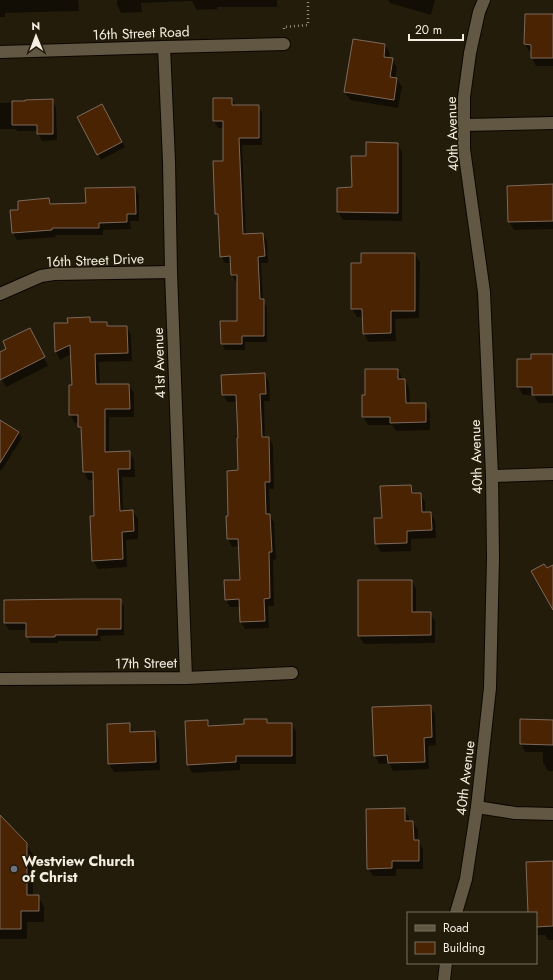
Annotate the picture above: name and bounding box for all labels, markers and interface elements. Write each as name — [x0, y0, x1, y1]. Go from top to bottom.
north arrow — [16, 16, 56, 56]
scale bar — [409, 16, 463, 42]
text: N — [31, 18, 40, 34]
street label: 16th Street Road — [92, 21, 190, 45]
text: 20 m — [415, 21, 442, 39]
street label: 40th Avenue — [441, 96, 463, 172]
street label: 16th Street Drive — [46, 248, 144, 272]
street label: 41st Avenue — [148, 327, 170, 399]
street label: 40th Avenue — [465, 419, 487, 495]
street label: 17th Street — [115, 652, 178, 674]
street label: 40th Avenue — [450, 740, 480, 816]
place label: Westview Church of Christ — [22, 851, 135, 887]
marker: Westview Church of Christ — [9, 864, 19, 874]
legend — [407, 912, 537, 964]
text: Road — [443, 919, 469, 937]
text: Building — [443, 939, 485, 957]

